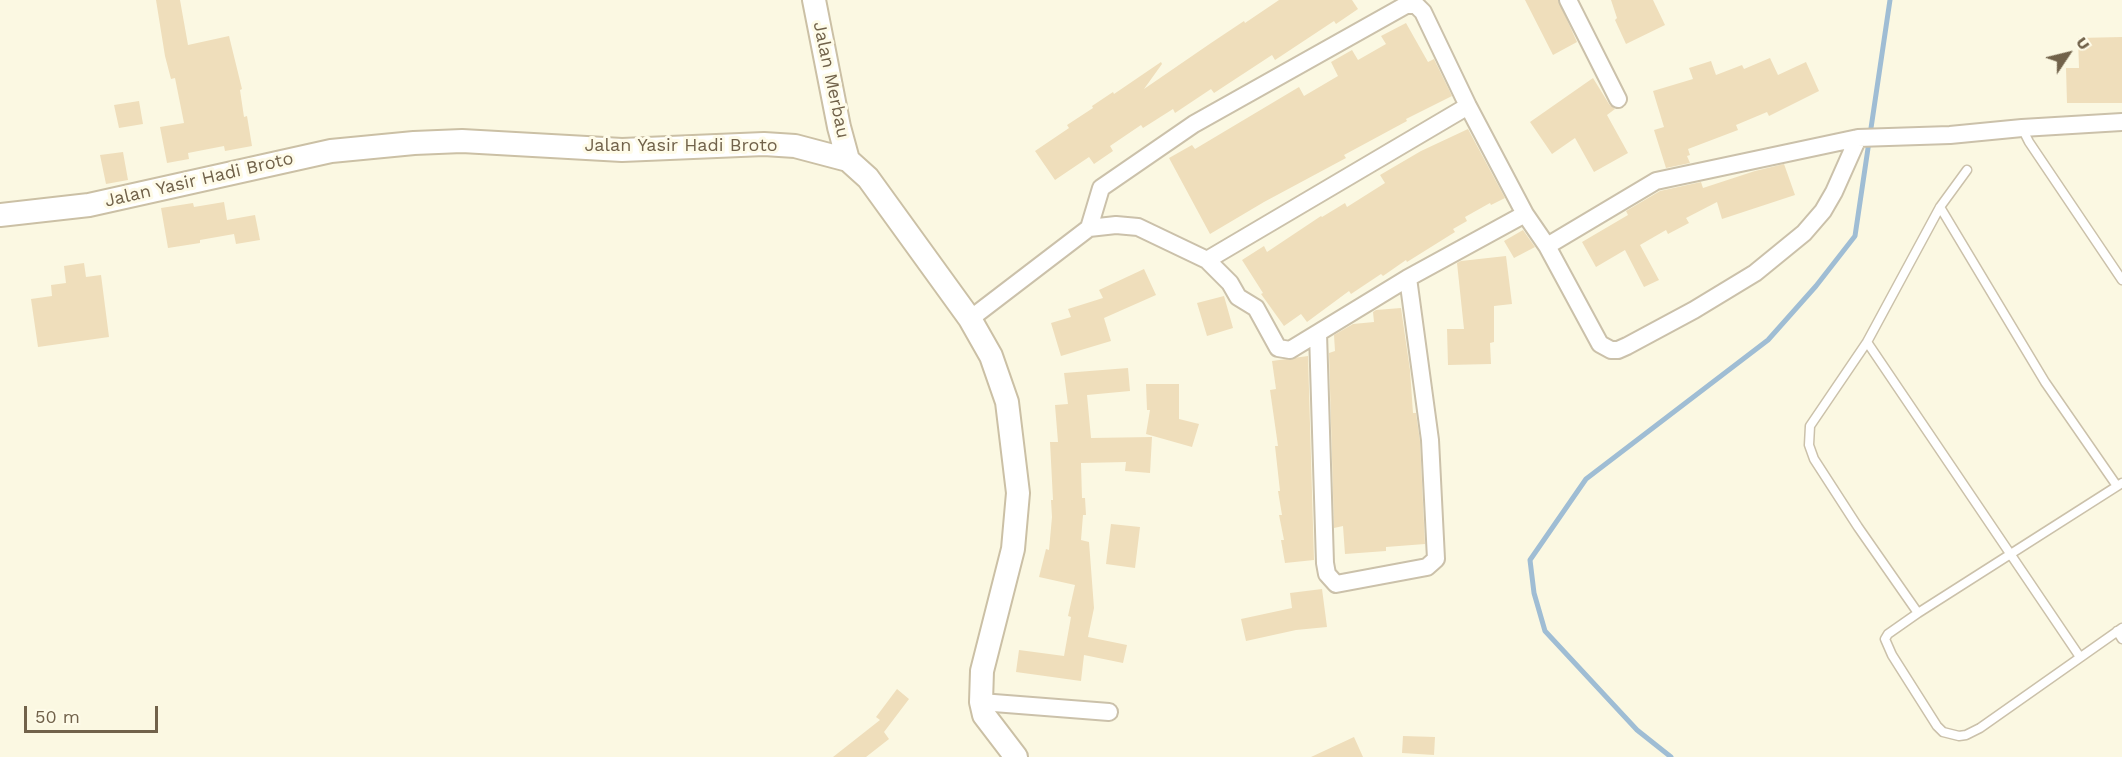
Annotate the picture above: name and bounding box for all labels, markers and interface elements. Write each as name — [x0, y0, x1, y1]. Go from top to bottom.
street label: Jalan Merbau — [808, 20, 854, 140]
north arrow — [2038, 24, 2098, 84]
text: U — [2072, 33, 2094, 53]
street label: Jalan Yasir Hadi Broto — [585, 135, 777, 157]
street label: Jalan Yasir Hadi Broto — [103, 148, 295, 212]
scale bar — [27, 694, 160, 732]
text: 50 m — [35, 706, 80, 727]

